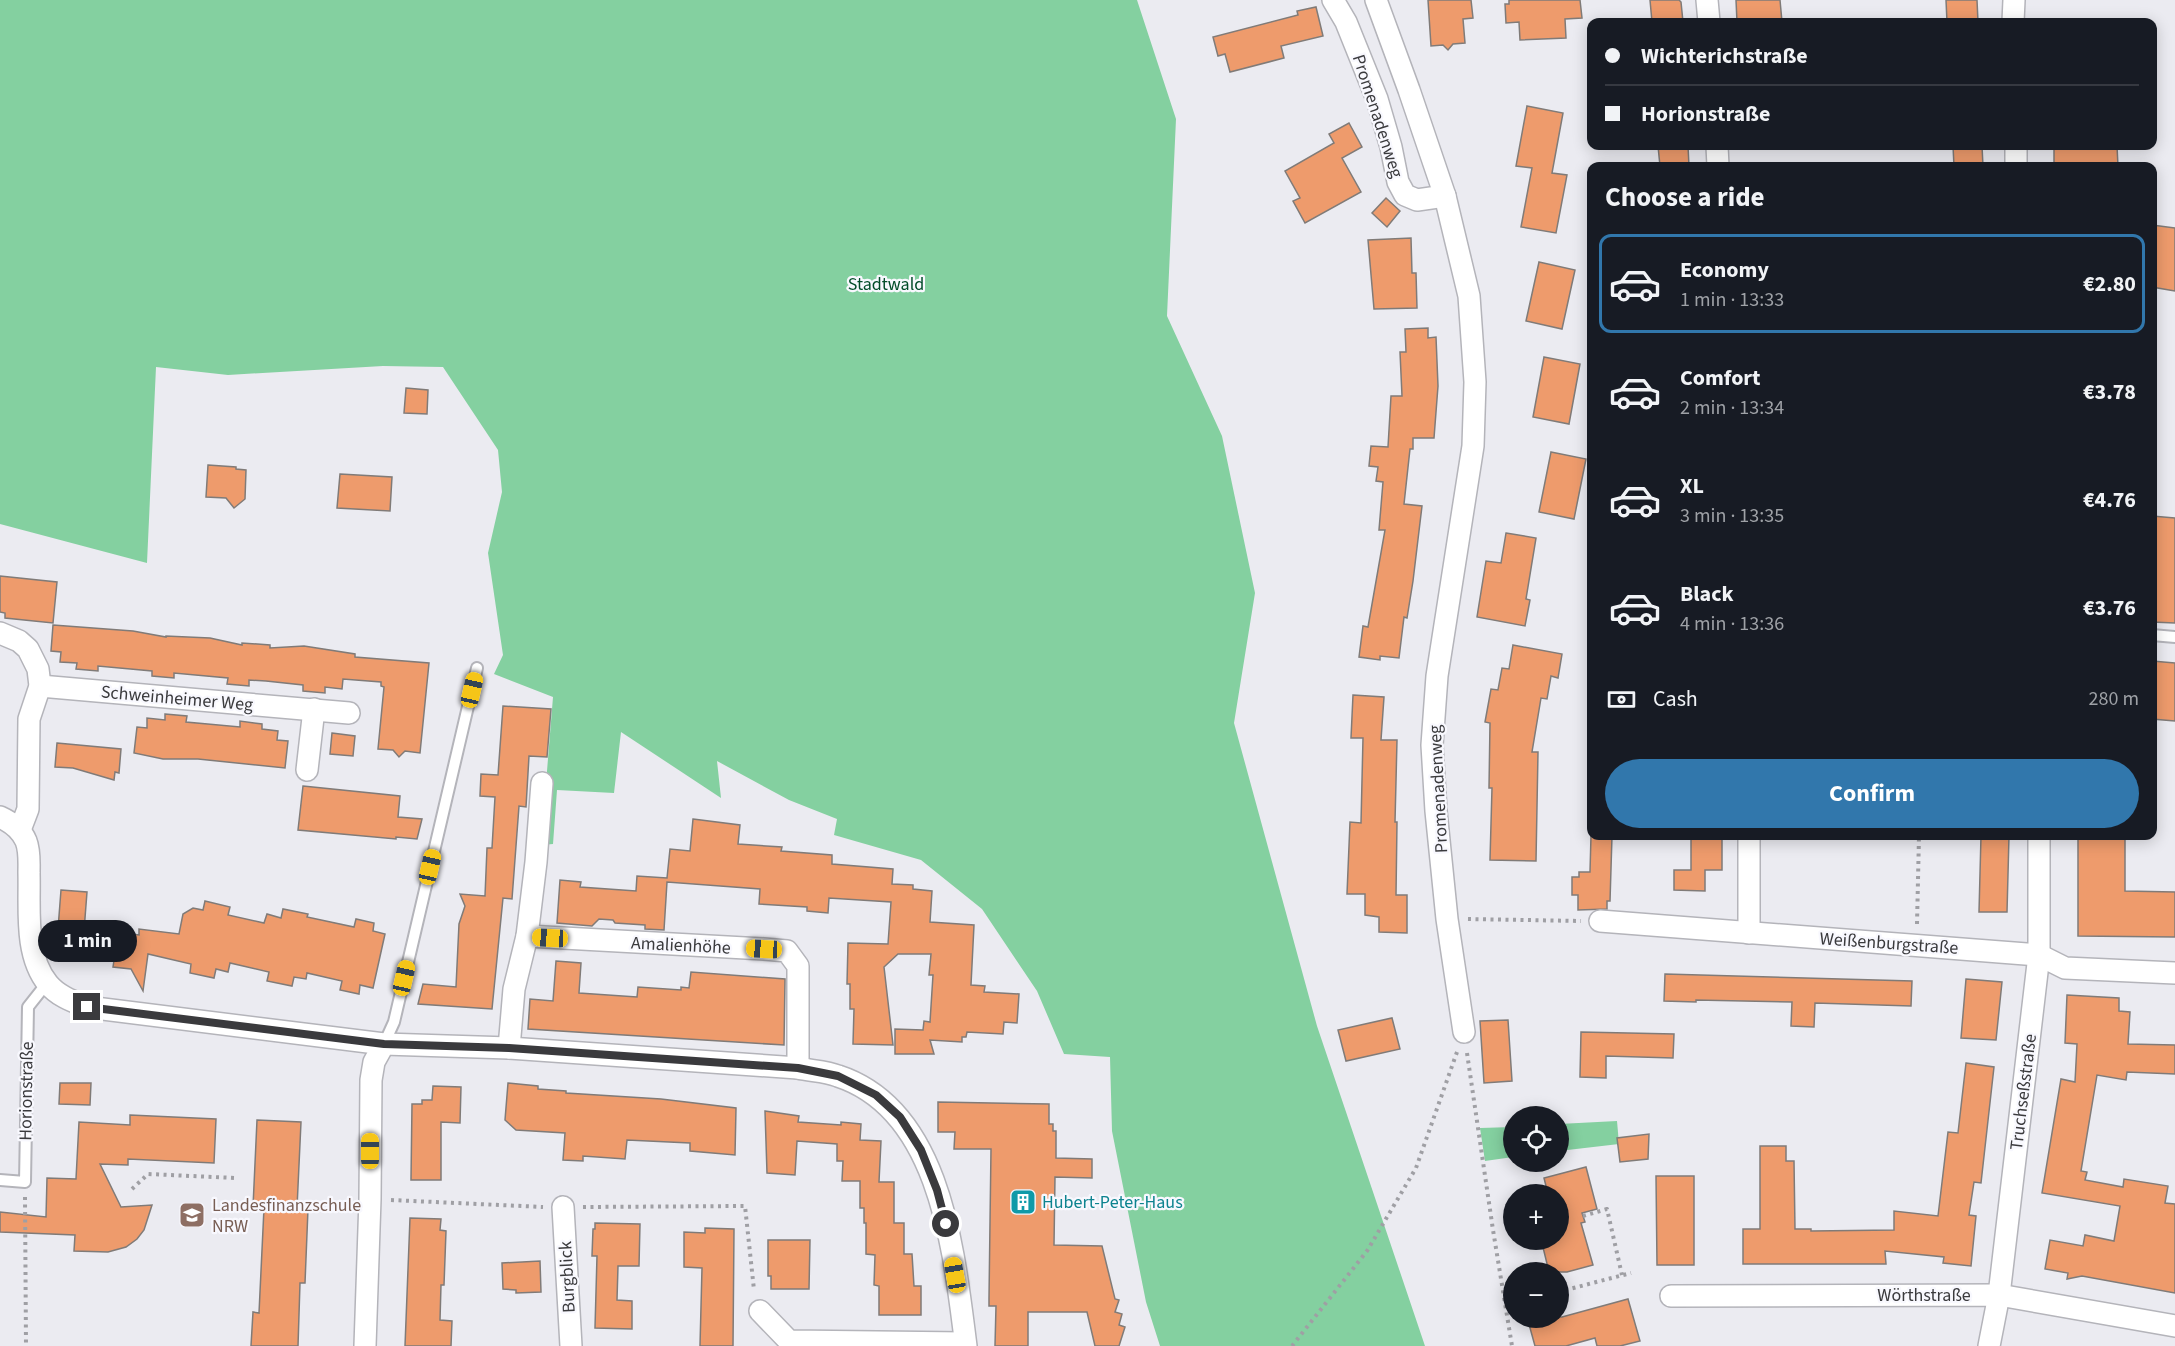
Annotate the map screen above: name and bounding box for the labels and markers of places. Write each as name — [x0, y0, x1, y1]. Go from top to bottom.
building icon: Hubert-Peter-Haus — [1008, 1187, 1038, 1217]
place label: Hubert-Peter-Haus — [1042, 1190, 1183, 1215]
place label: Landesfinanzschule NRW — [212, 1193, 361, 1239]
school or university icon: Landesfinanzschule NRW — [177, 1200, 207, 1230]

